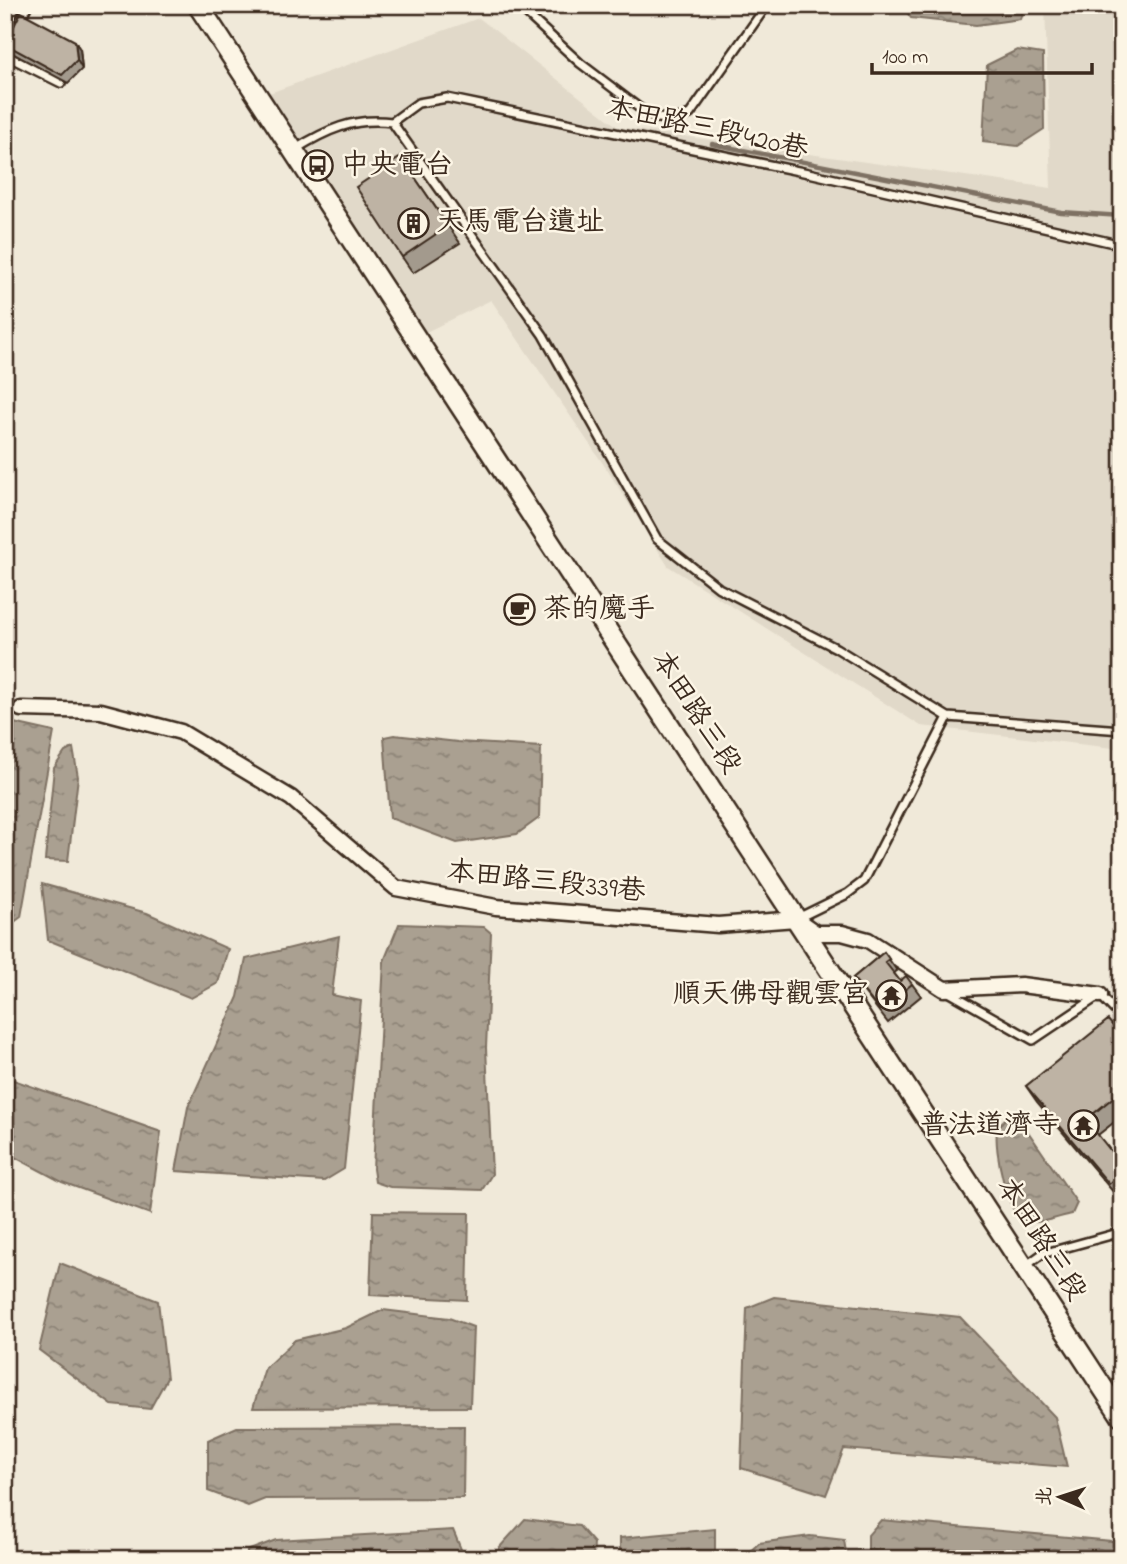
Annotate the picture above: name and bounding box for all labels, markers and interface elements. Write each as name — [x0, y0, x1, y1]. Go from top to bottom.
scale bar — [872, 32, 1092, 76]
text: 100 m — [882, 43, 928, 73]
street label: 本田路三段420巷 — [602, 89, 813, 172]
place label: 中央電台 — [341, 146, 453, 187]
bus stop icon: 中央電台 — [301, 149, 335, 183]
place label: 天馬電台遺址 — [436, 203, 604, 244]
building icon: 天馬電台遺址 — [396, 206, 430, 240]
place label: 茶的魔手 — [543, 590, 655, 631]
cafe icon: 茶的魔手 — [503, 593, 537, 627]
street label: 本田路三段 — [640, 643, 750, 783]
street label: 本田路三段339巷 — [445, 852, 648, 914]
place label: 順天佛母觀雲宮 — [673, 975, 869, 1016]
temple icon: 順天佛母觀雲宮 — [875, 978, 909, 1012]
place label: 普法道濟寺 — [920, 1106, 1060, 1147]
temple icon: 普法道濟寺 — [1066, 1109, 1100, 1143]
street label: 本田路三段 — [985, 1170, 1095, 1310]
north arrow — [1026, 1462, 1096, 1532]
text: 北 — [1032, 1486, 1059, 1506]

